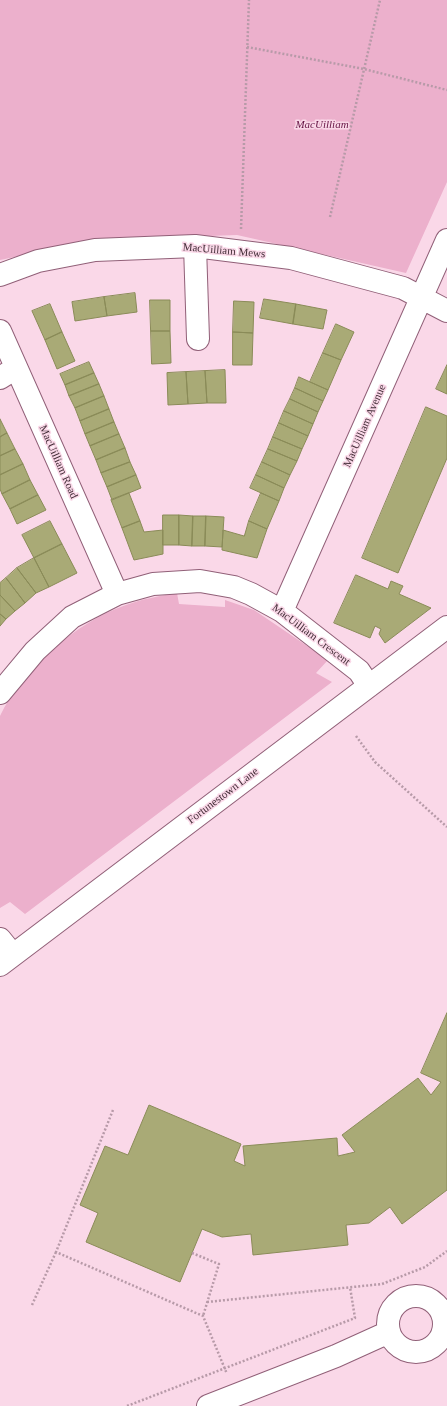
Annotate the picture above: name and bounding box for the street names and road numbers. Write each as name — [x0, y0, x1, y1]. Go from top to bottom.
street label: MacUilliam Mews — [182, 241, 266, 261]
street label: MacUilliam Avenue — [341, 383, 389, 469]
street label: MacUilliam Road — [36, 423, 80, 501]
street label: MacUilliam Crescent — [269, 601, 353, 669]
street label: Fortunestown Lane — [185, 765, 261, 827]

